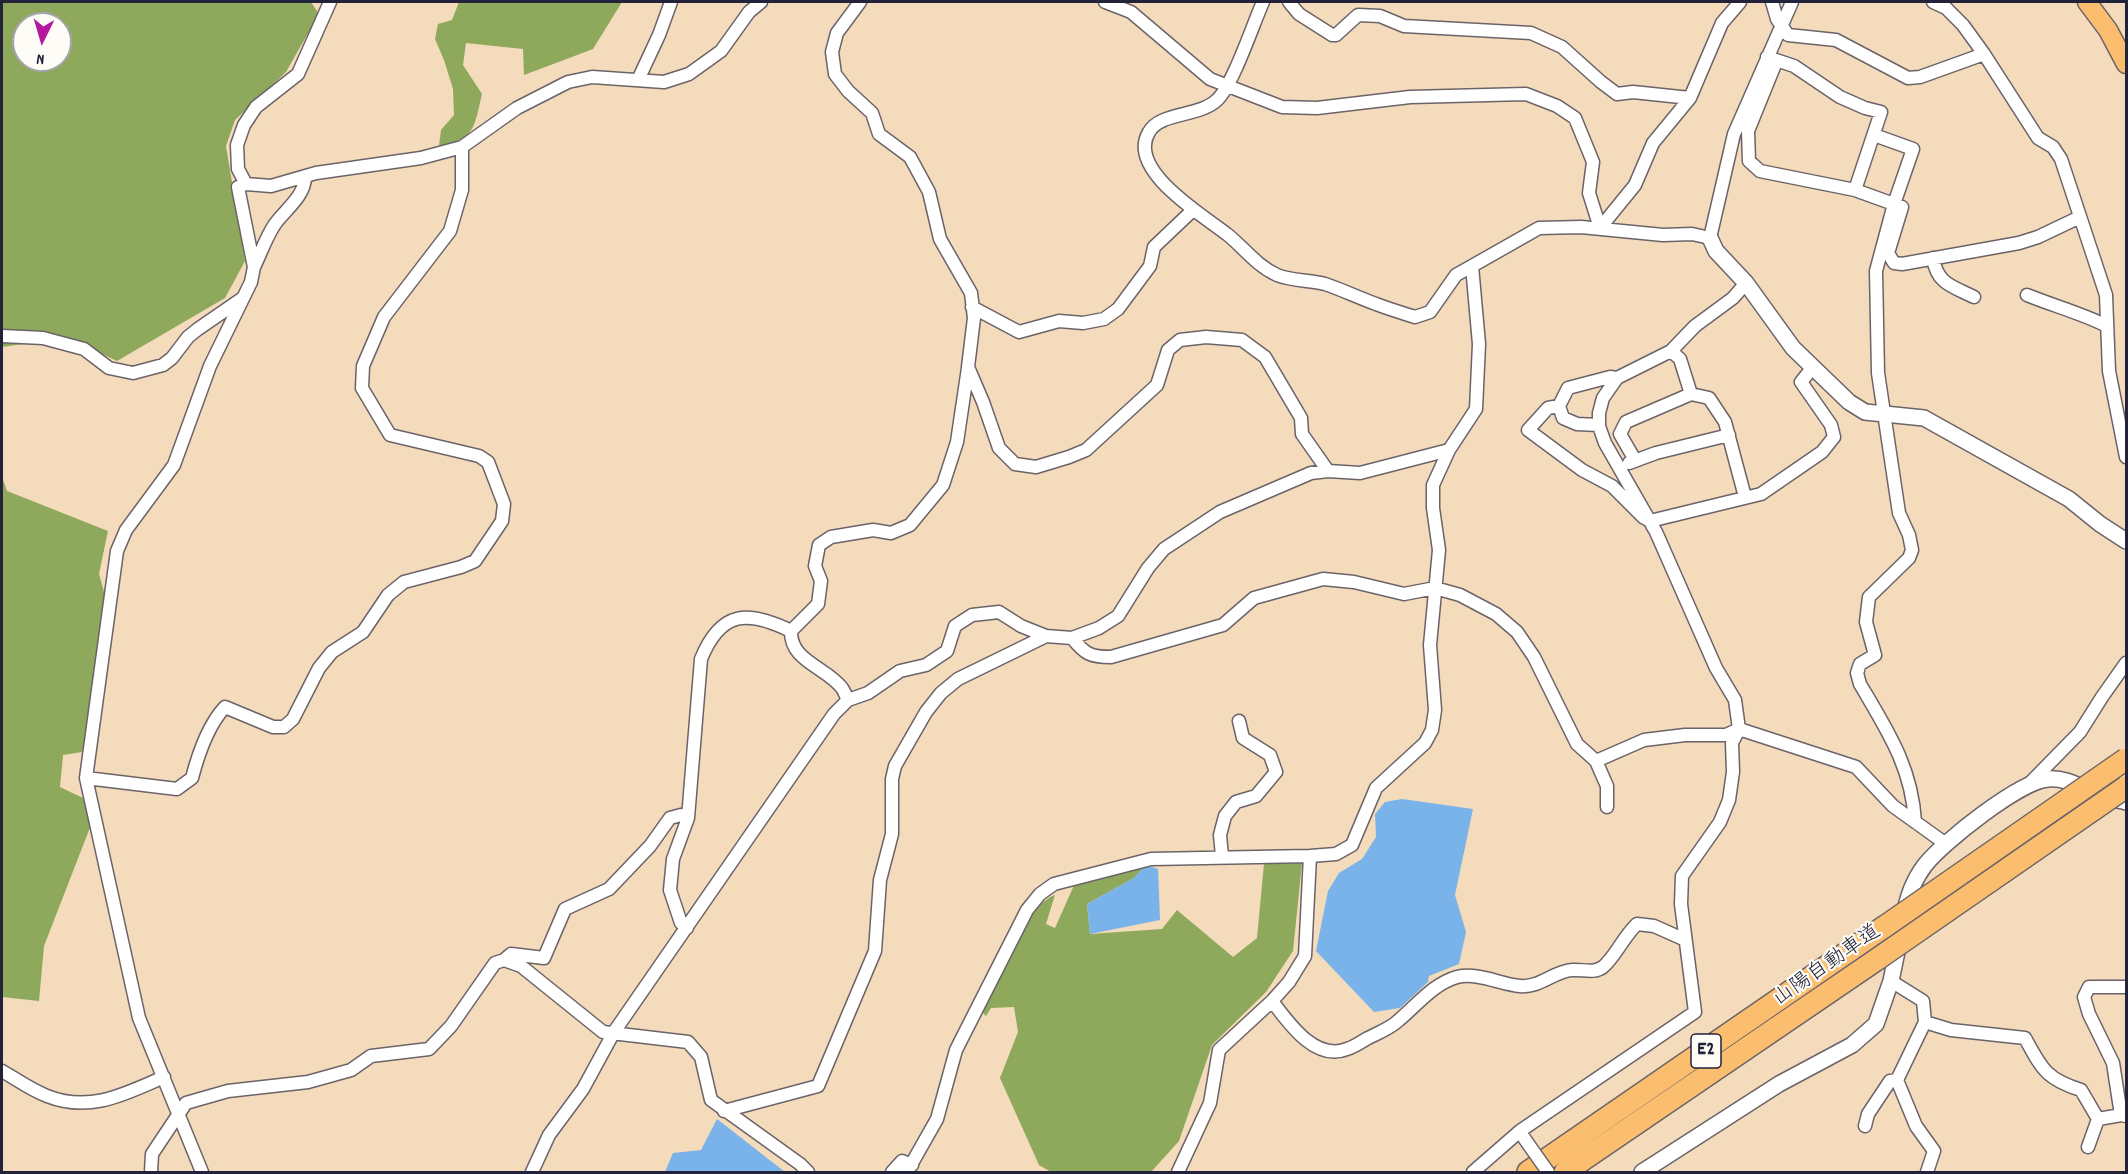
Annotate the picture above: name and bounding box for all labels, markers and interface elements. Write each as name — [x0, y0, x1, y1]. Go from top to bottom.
north arrow — [12, 12, 72, 72]
text: N — [36, 47, 46, 70]
street label: 山陽自動車道 — [1769, 921, 1887, 1013]
road number: E2 — [1691, 1034, 1721, 1068]

